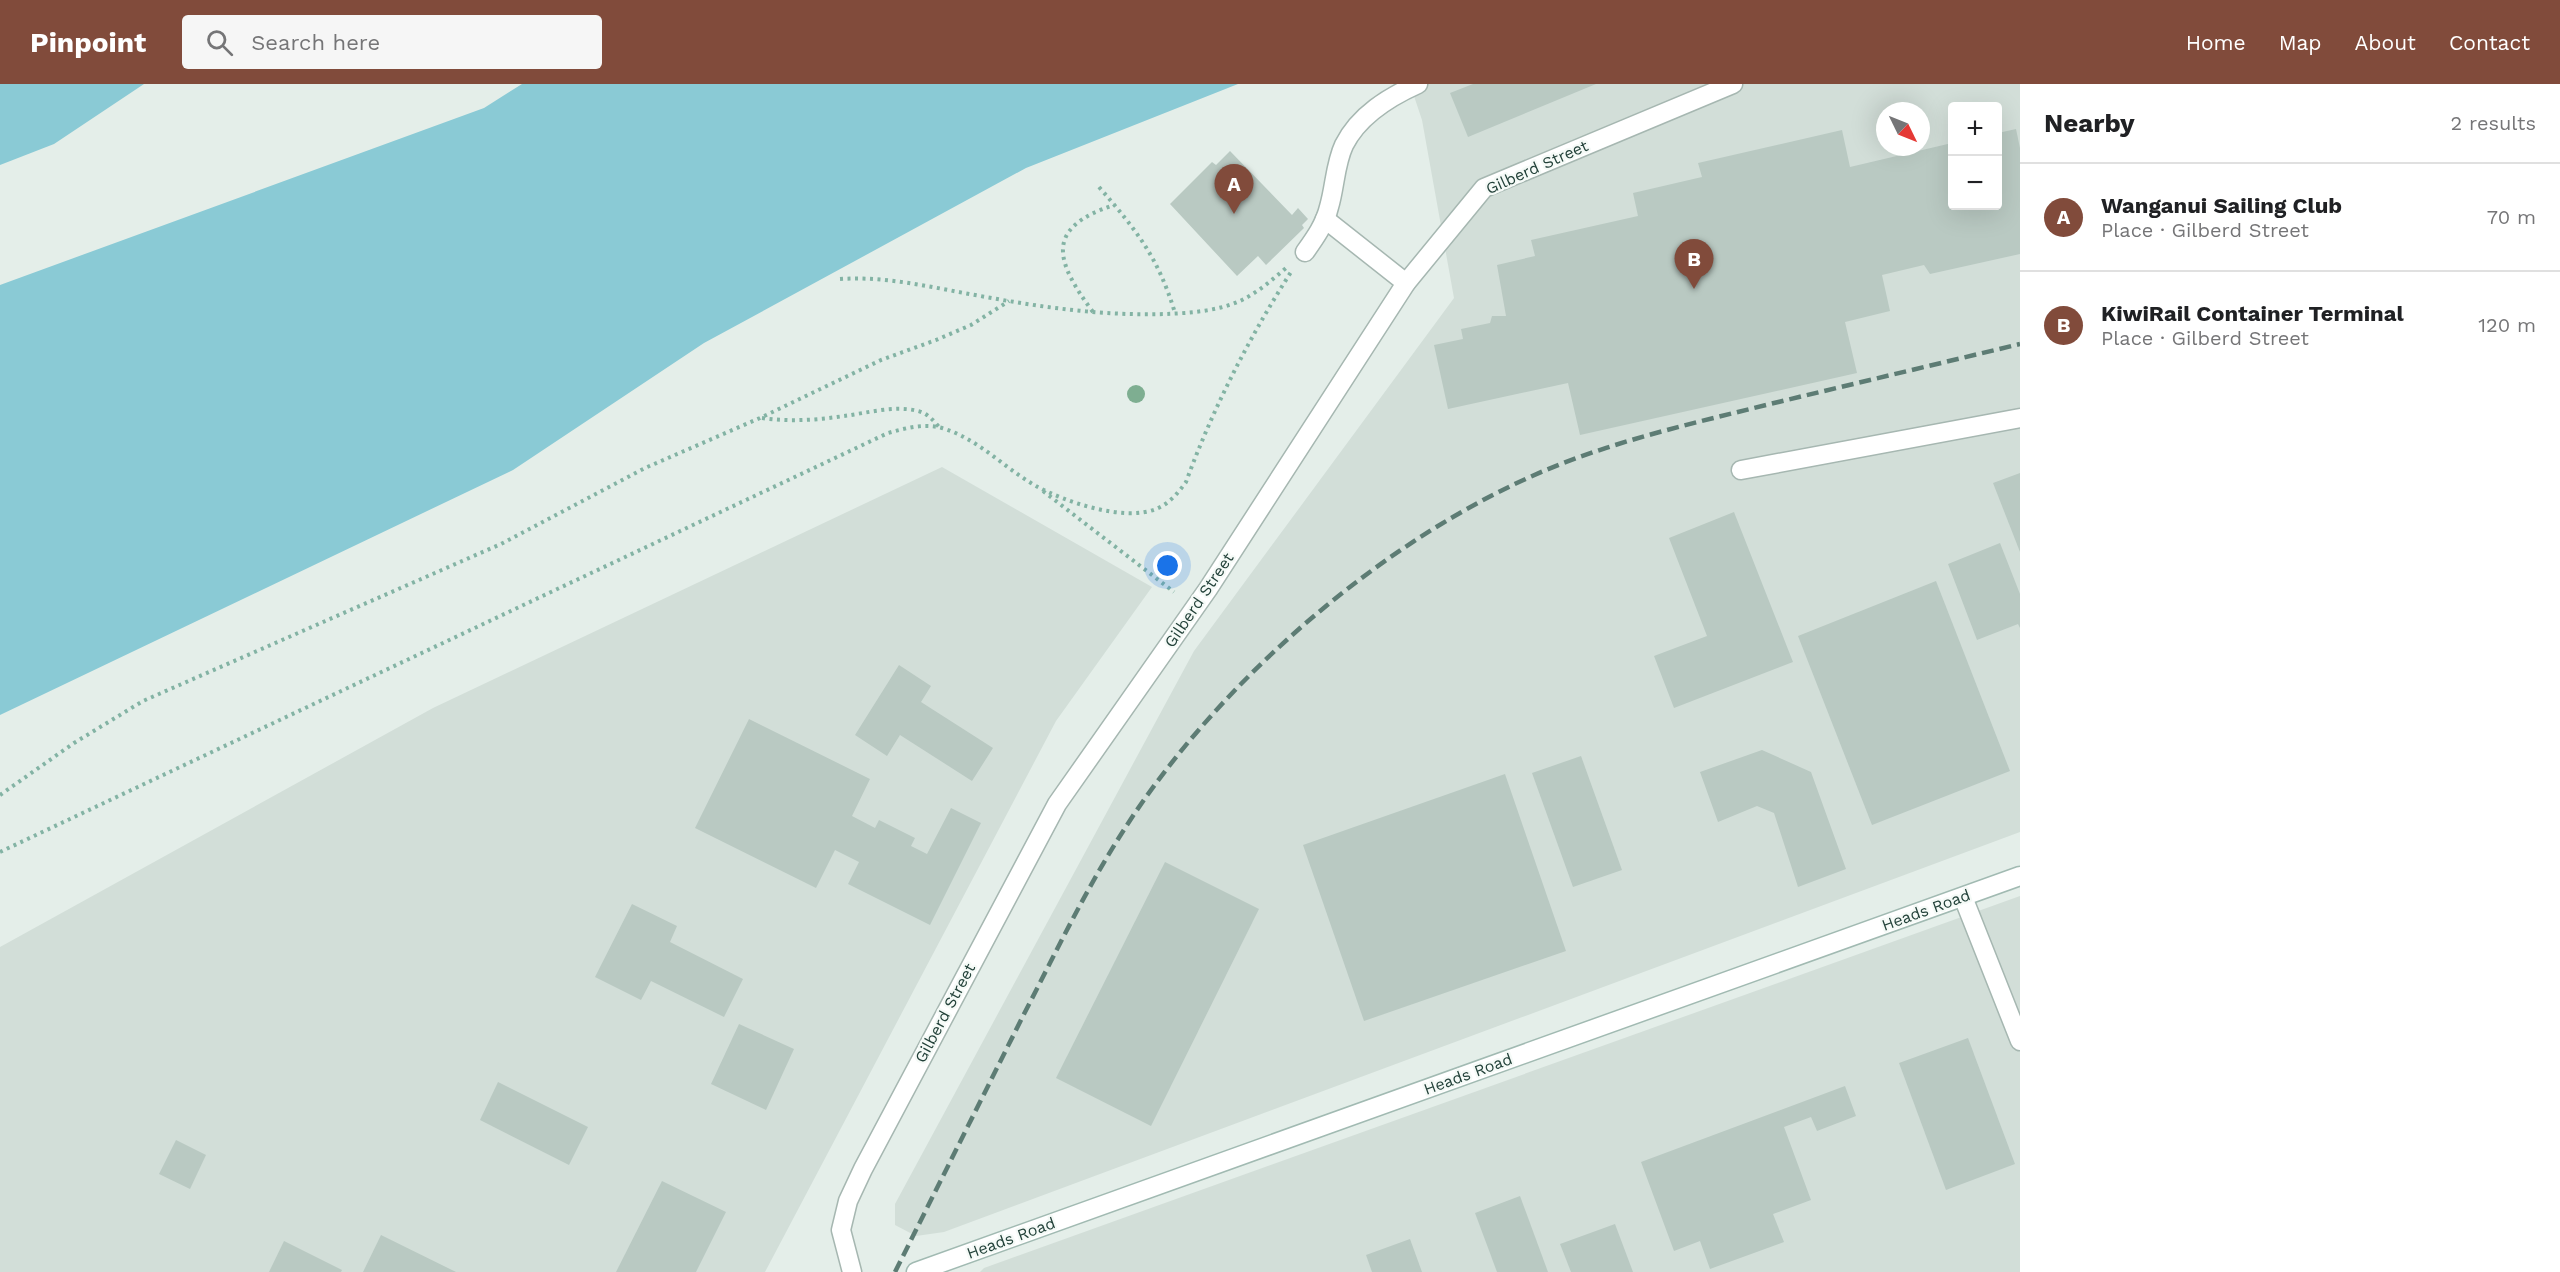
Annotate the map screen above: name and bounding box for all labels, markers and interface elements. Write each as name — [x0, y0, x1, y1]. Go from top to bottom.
search box — [182, 15, 602, 69]
text: Pinpoint — [30, 26, 146, 59]
icon: search — [203, 26, 236, 59]
text: Search here — [251, 30, 380, 55]
text: Home — [2186, 30, 2246, 55]
text: Map — [2279, 30, 2322, 55]
text: About — [2355, 30, 2416, 55]
text: Contact — [2449, 30, 2530, 55]
north arrow — [1876, 102, 1930, 156]
map controls — [1948, 102, 2002, 210]
button: + — [1948, 102, 2002, 156]
text: Nearby — [2044, 108, 2135, 138]
text: 2 results — [2451, 111, 2536, 135]
street label: Gilberd Street — [1483, 136, 1591, 198]
button: − — [1948, 156, 2002, 210]
pin: A — [1214, 164, 1254, 214]
text: Wanganui Sailing Club — [2101, 193, 2342, 218]
text: A — [2057, 205, 2070, 229]
text: 70 m — [2487, 205, 2536, 229]
text: Place · Gilberd Street — [2101, 218, 2309, 242]
pin: B — [1674, 240, 1714, 289]
text: KiwiRail Container Terminal — [2101, 301, 2404, 326]
text: B — [2057, 313, 2070, 337]
text: 120 m — [2478, 313, 2536, 337]
text: Place · Gilberd Street — [2101, 326, 2309, 350]
street label: Gilberd Street — [1160, 549, 1238, 651]
your location — [1153, 551, 1182, 580]
street label: Heads Road — [1879, 885, 1973, 935]
street label: Gilberd Street — [911, 960, 979, 1066]
street label: Heads Road — [1421, 1049, 1515, 1099]
street label: Heads Road — [964, 1213, 1058, 1263]

